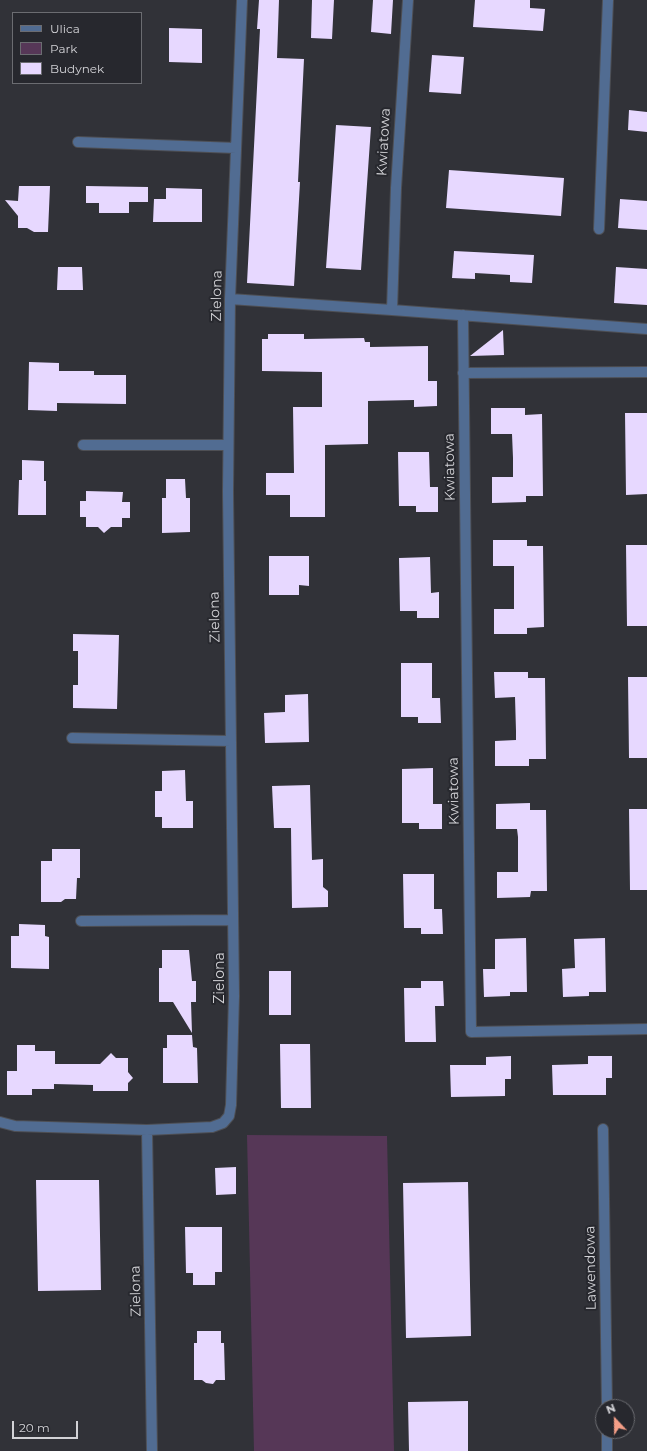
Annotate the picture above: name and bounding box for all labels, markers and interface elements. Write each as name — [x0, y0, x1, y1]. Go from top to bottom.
legend — [12, 12, 142, 84]
text: Ulica — [50, 21, 80, 36]
text: Park — [50, 41, 77, 56]
text: Budynek — [50, 61, 104, 76]
street label: Kwiatowa — [374, 108, 394, 176]
street label: Zielona — [208, 270, 226, 322]
street label: Kwiatowa — [441, 433, 459, 501]
street label: Zielona — [206, 591, 224, 643]
street label: Kwiatowa — [445, 757, 463, 825]
street label: Zielona — [212, 952, 228, 1004]
street label: Lawendowa — [582, 1225, 600, 1311]
street label: Zielona — [127, 1265, 145, 1317]
north arrow — [595, 1399, 635, 1439]
text: N — [604, 1401, 618, 1417]
scale bar — [14, 1413, 80, 1439]
text: 20 m — [19, 1420, 50, 1435]

